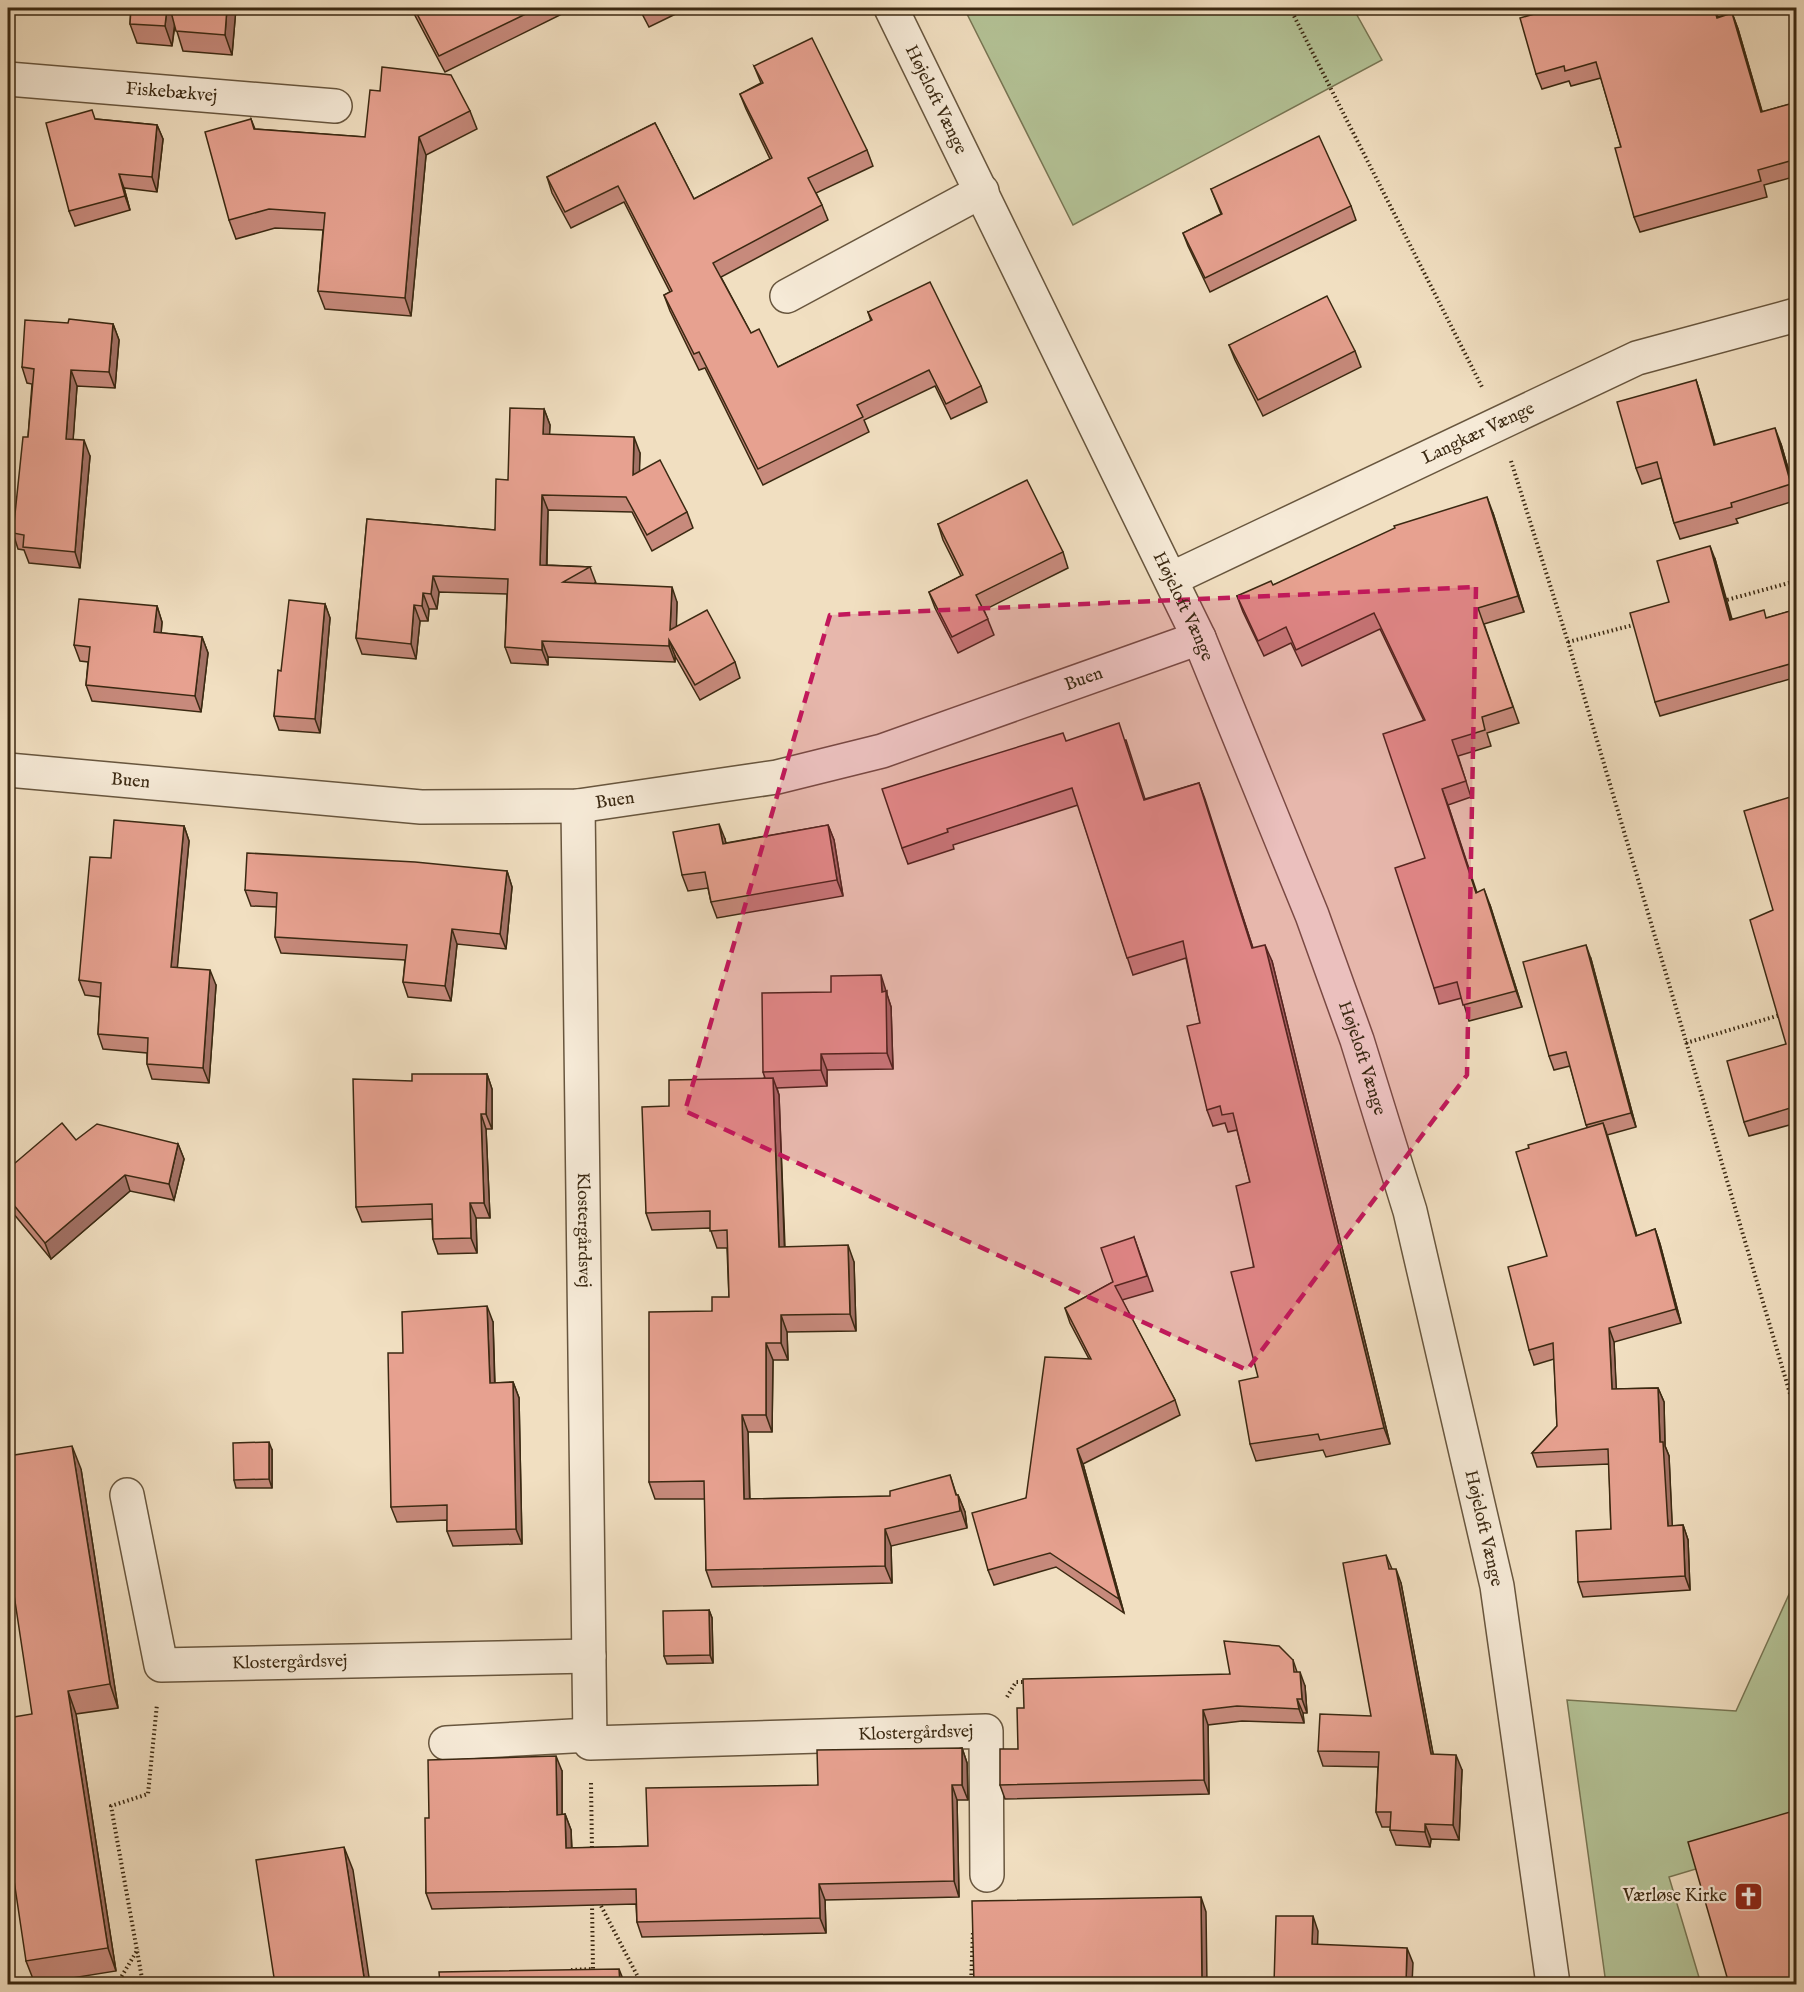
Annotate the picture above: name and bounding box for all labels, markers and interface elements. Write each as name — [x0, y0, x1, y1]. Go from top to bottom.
street label: Højeloft Vænge — [899, 41, 972, 158]
street label: Fiskebækvej — [125, 77, 218, 108]
street label: Langkær Vænge — [1418, 397, 1538, 470]
street label: Højeloft Vænge — [1147, 548, 1219, 665]
street label: Buen — [1061, 662, 1106, 697]
street label: Buen — [110, 768, 151, 794]
street label: Buen — [594, 786, 636, 815]
street label: Højeloft Vænge — [1332, 998, 1391, 1118]
street label: Klostergårdsvej — [571, 1172, 596, 1288]
street label: Højeloft Vænge — [1459, 1468, 1508, 1589]
street label: Klostergårdsvej — [232, 1650, 348, 1675]
street label: Klostergårdsvej — [858, 1720, 974, 1746]
church icon: Værløse Kirke — [1732, 1880, 1764, 1912]
place label: Værløse Kirke — [1622, 1885, 1727, 1908]

